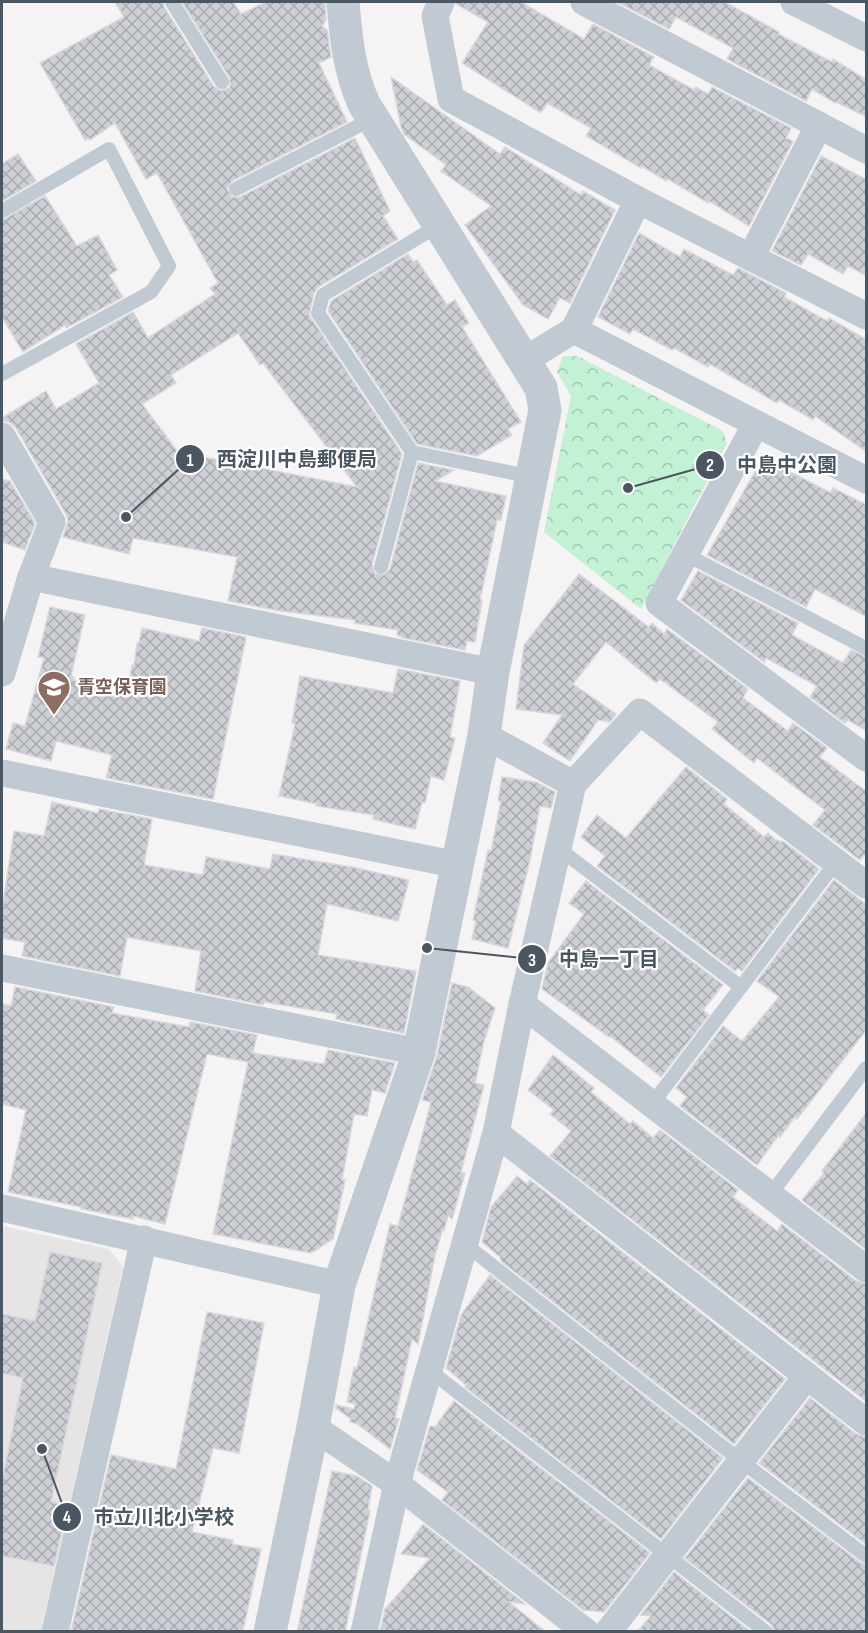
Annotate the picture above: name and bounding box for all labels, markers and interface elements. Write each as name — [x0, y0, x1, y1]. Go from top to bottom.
callout: 西淀川中島郵便局 — [175, 440, 389, 478]
callout: 中島中公園 — [695, 446, 849, 484]
text: 西淀川中島郵便局 — [217, 448, 377, 472]
text: 1 — [186, 450, 194, 471]
text: 中島中公園 — [737, 454, 837, 478]
text: 2 — [706, 455, 714, 476]
school or university icon: 青空保育園 — [36, 669, 72, 716]
place label: 青空保育園 — [77, 677, 167, 698]
callout: 中島一丁目 — [517, 940, 671, 978]
text: 中島一丁目 — [559, 948, 659, 972]
text: 3 — [528, 950, 536, 971]
callout: 市立川北小学校 — [52, 1498, 246, 1536]
text: 市立川北小学校 — [94, 1506, 234, 1530]
text: 4 — [63, 1507, 72, 1528]

